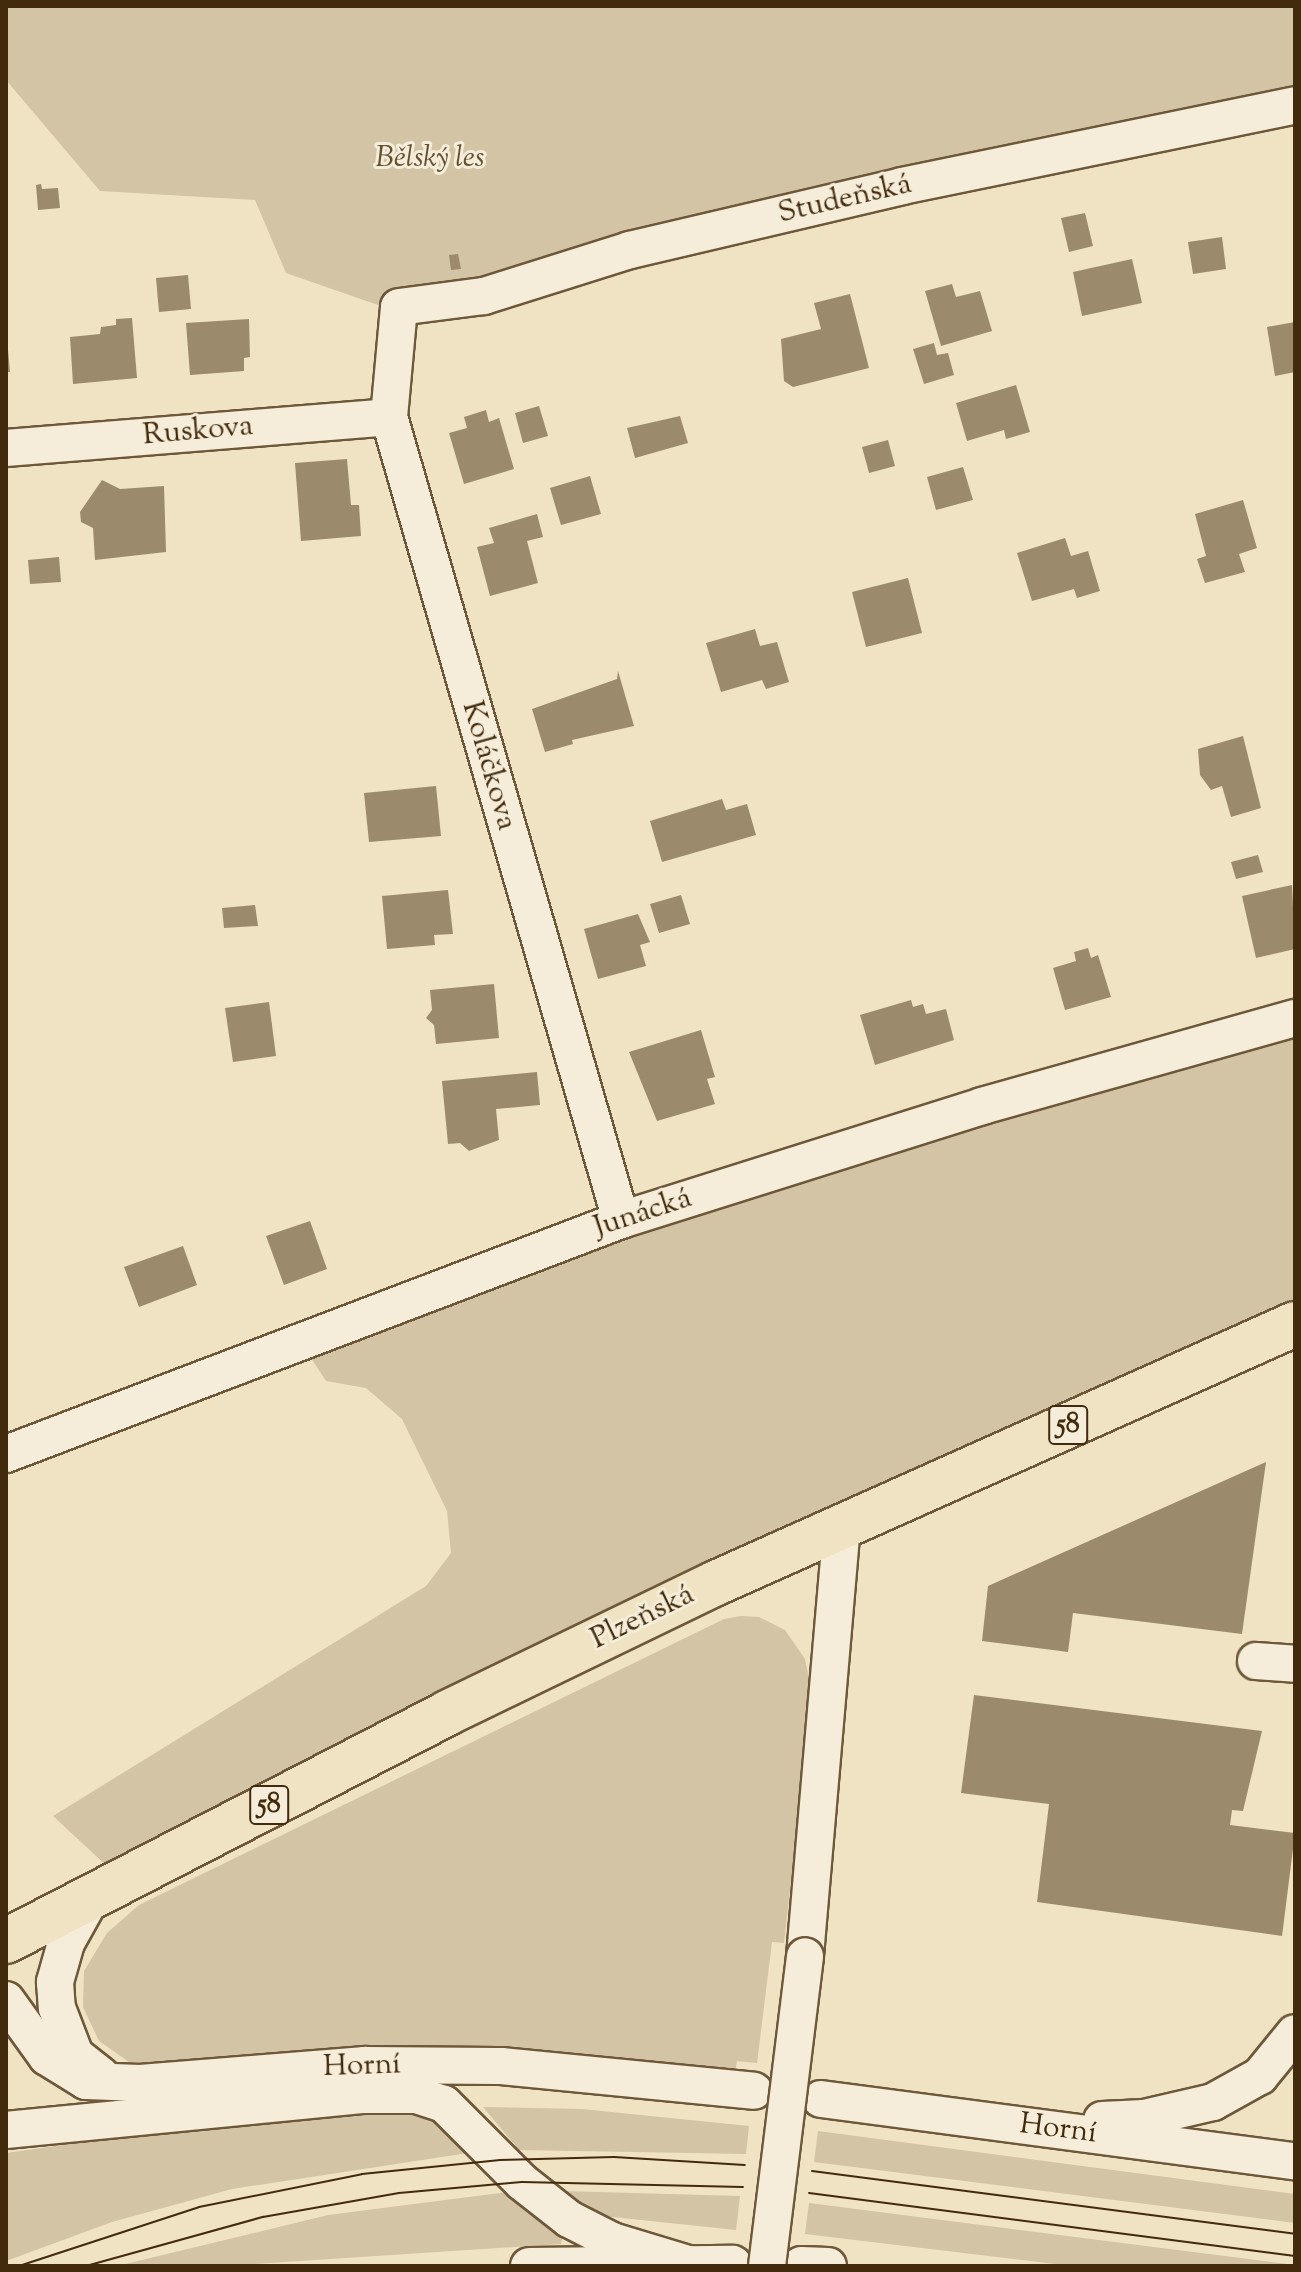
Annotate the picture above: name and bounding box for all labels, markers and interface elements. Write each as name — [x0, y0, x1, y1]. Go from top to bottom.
park label: Bělský les — [375, 141, 485, 177]
street label: Studeňská — [775, 167, 915, 233]
street label: Ruskova — [141, 409, 255, 455]
street label: Koláčkova — [452, 697, 524, 835]
street label: Junácká — [590, 1181, 696, 1247]
road number: 58 — [1048, 1401, 1088, 1449]
street label: Plzeňská — [586, 1578, 700, 1658]
road number: 58 — [249, 1781, 289, 1829]
street label: Horní — [323, 2048, 401, 2086]
street label: Horní — [1017, 2107, 1099, 2153]

